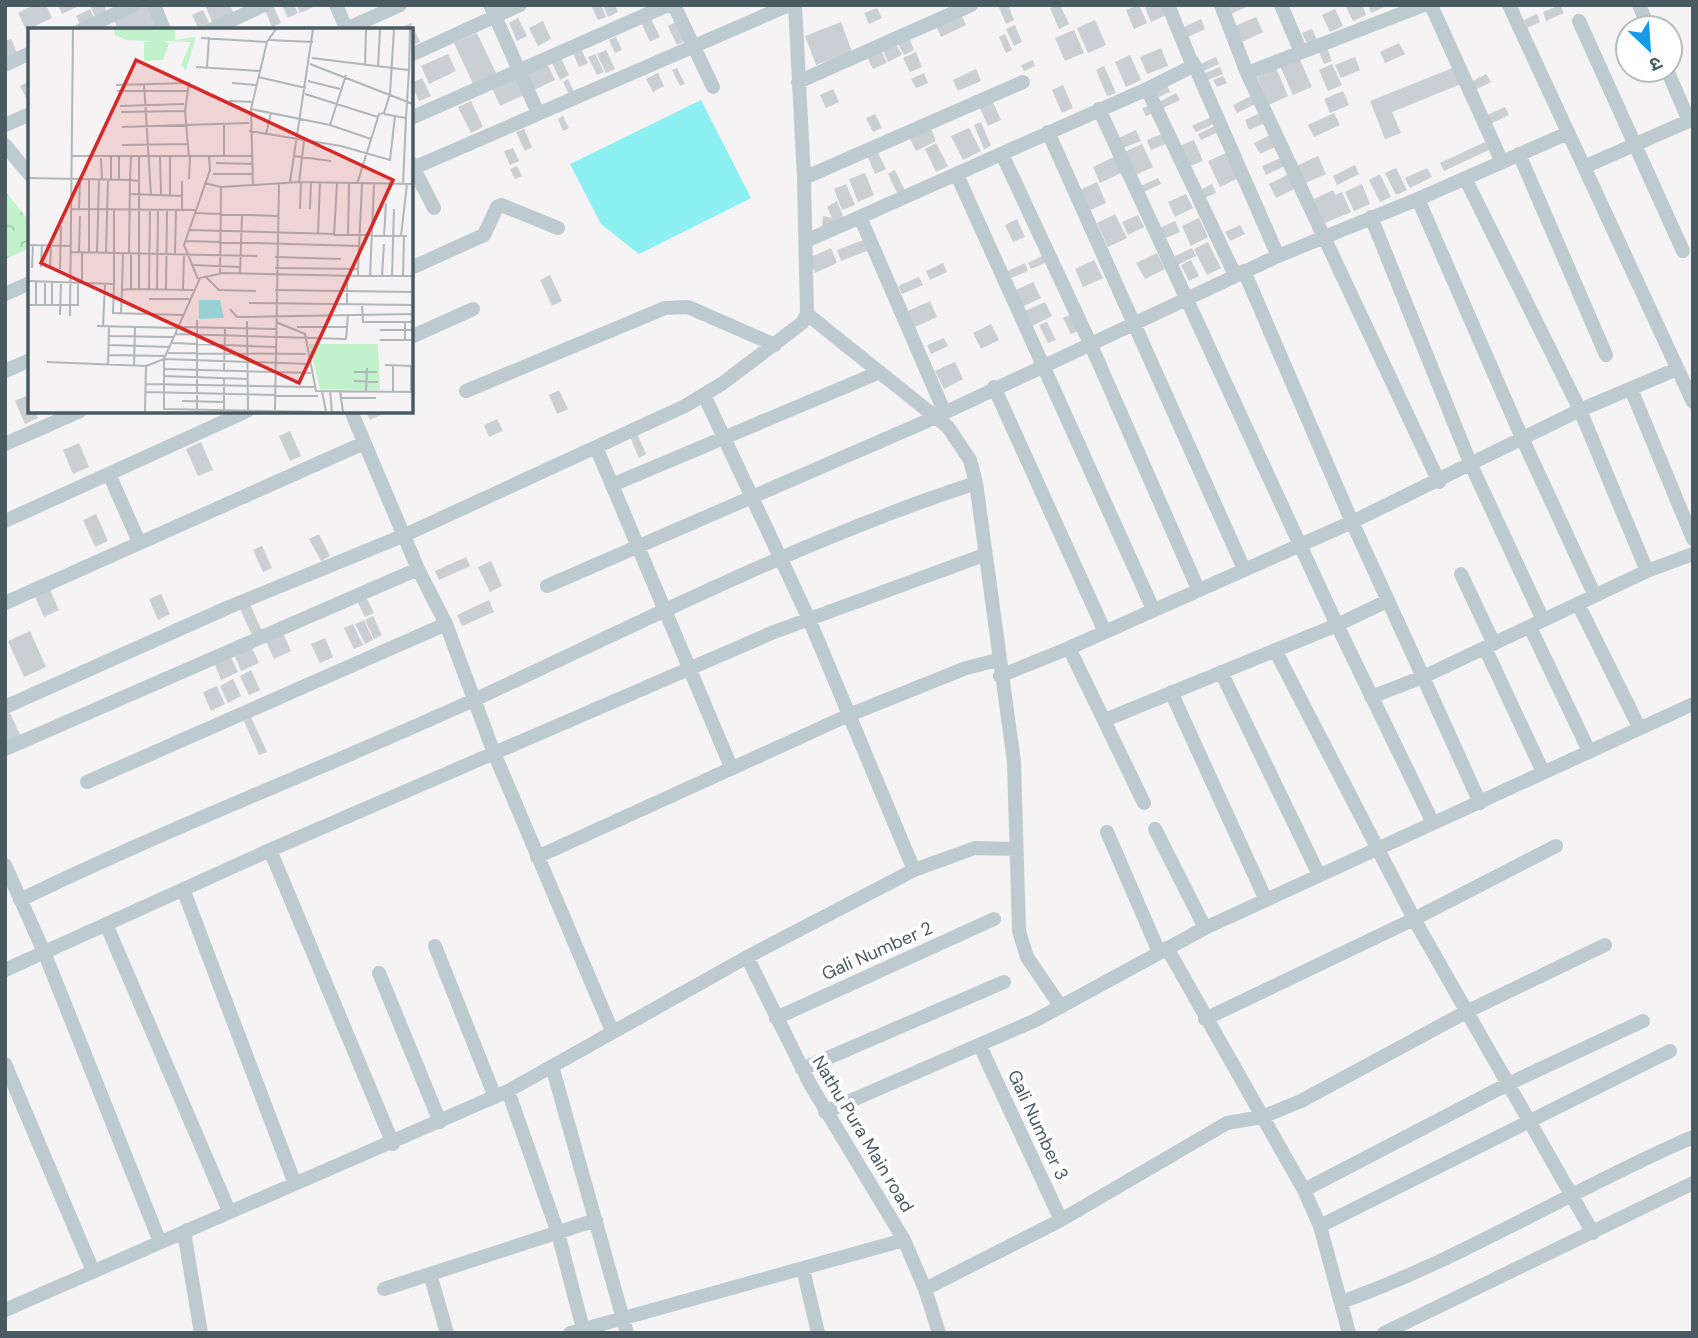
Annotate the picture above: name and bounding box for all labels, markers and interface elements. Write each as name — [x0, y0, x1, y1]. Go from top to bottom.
north arrow — [1614, 14, 1684, 84]
inset map — [28, 28, 413, 413]
text: उ — [1645, 50, 1666, 78]
street label: Gali Number 2 — [818, 916, 936, 986]
street label: Nathu Pura Main road — [807, 1051, 919, 1217]
street label: Gali Number 3 — [1002, 1066, 1074, 1184]

